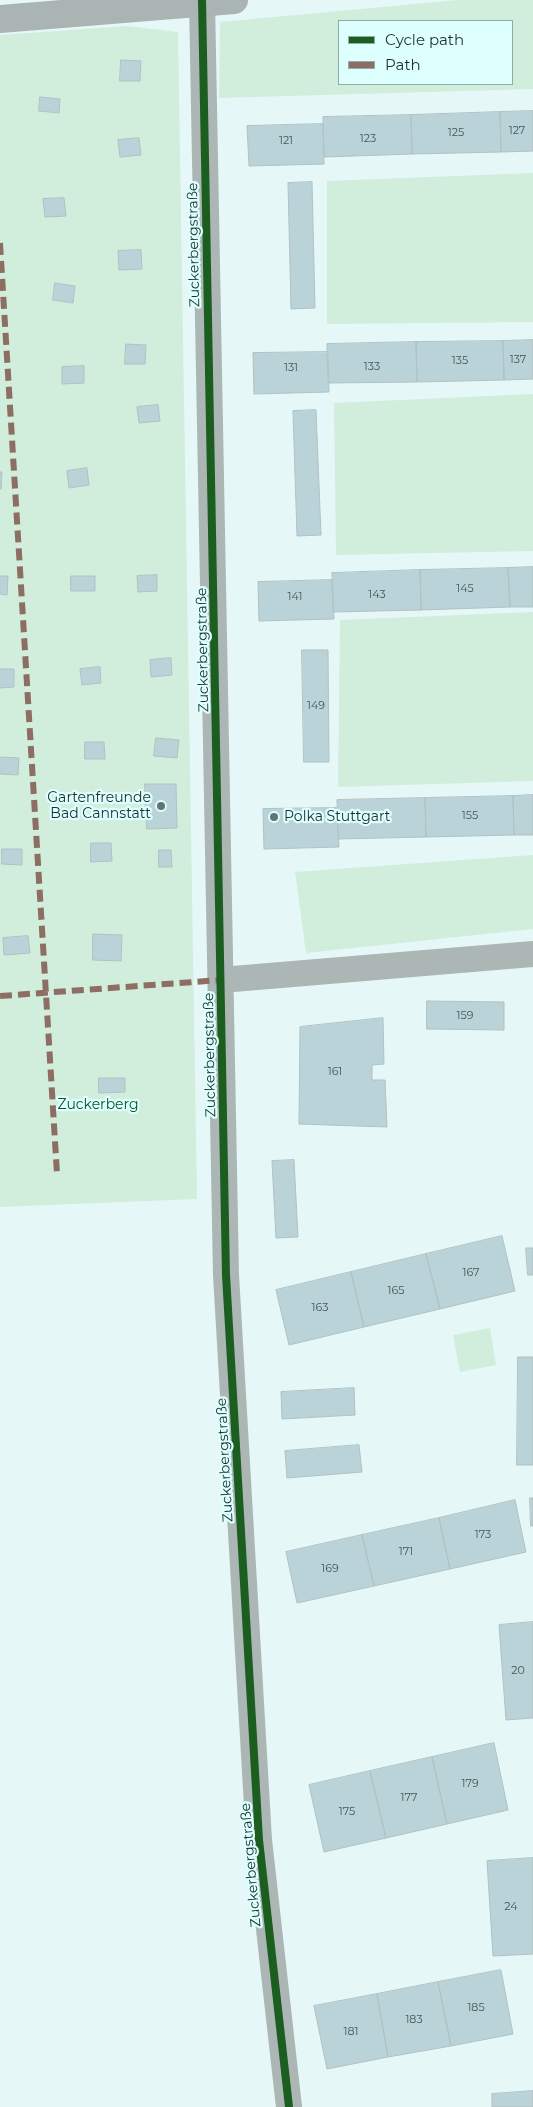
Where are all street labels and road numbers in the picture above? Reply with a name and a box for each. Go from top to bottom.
street label: Zuckerbergstraße [185,182,203,308]
street label: Zuckerbergstraße [194,587,212,713]
street label: Zuckerbergstraße [201,992,219,1118]
street label: Zuckerbergstraße [213,1397,237,1523]
street label: Zuckerbergstraße [237,1802,265,1928]

